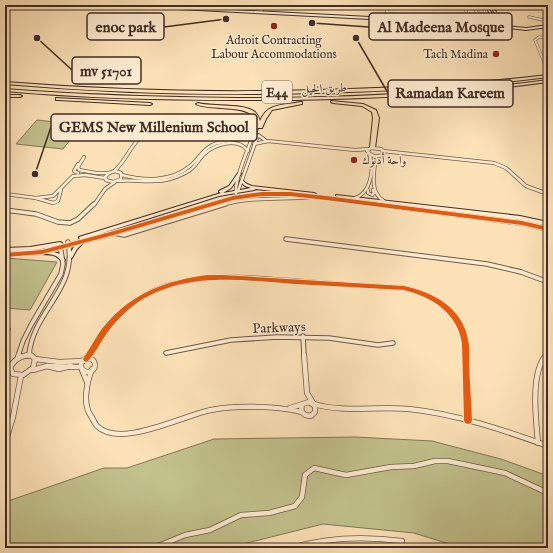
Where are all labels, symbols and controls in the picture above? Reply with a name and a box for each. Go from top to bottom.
callout: enoc park [87,13,164,40]
callout: Al Madeena Mosque [369,13,512,40]
text: enoc park [96,18,157,37]
text: Al Madeena Mosque [376,18,505,37]
marker: Adroit Contracting Labour Accommodations [269,21,279,31]
place label: Adroit Contracting Labour Accommodations [211,33,337,62]
place label: Tach Madina [423,47,489,62]
marker: Tach Madina [491,49,501,59]
callout: mv 51701 [72,57,141,84]
text: mv 51701 [80,62,133,81]
street label: طريق الخيل [301,80,347,98]
callout: Ramadan Kareem [388,80,513,107]
road number: E44 [262,81,292,103]
text: Ramadan Kareem [395,84,505,103]
callout: GEMS New Millenium School [51,114,257,141]
text: GEMS New Millenium School [59,118,250,137]
place label: واحة أدنوك [362,152,407,168]
marker: واحة أدنوك [349,155,359,165]
street label: Parkways [252,318,306,338]

